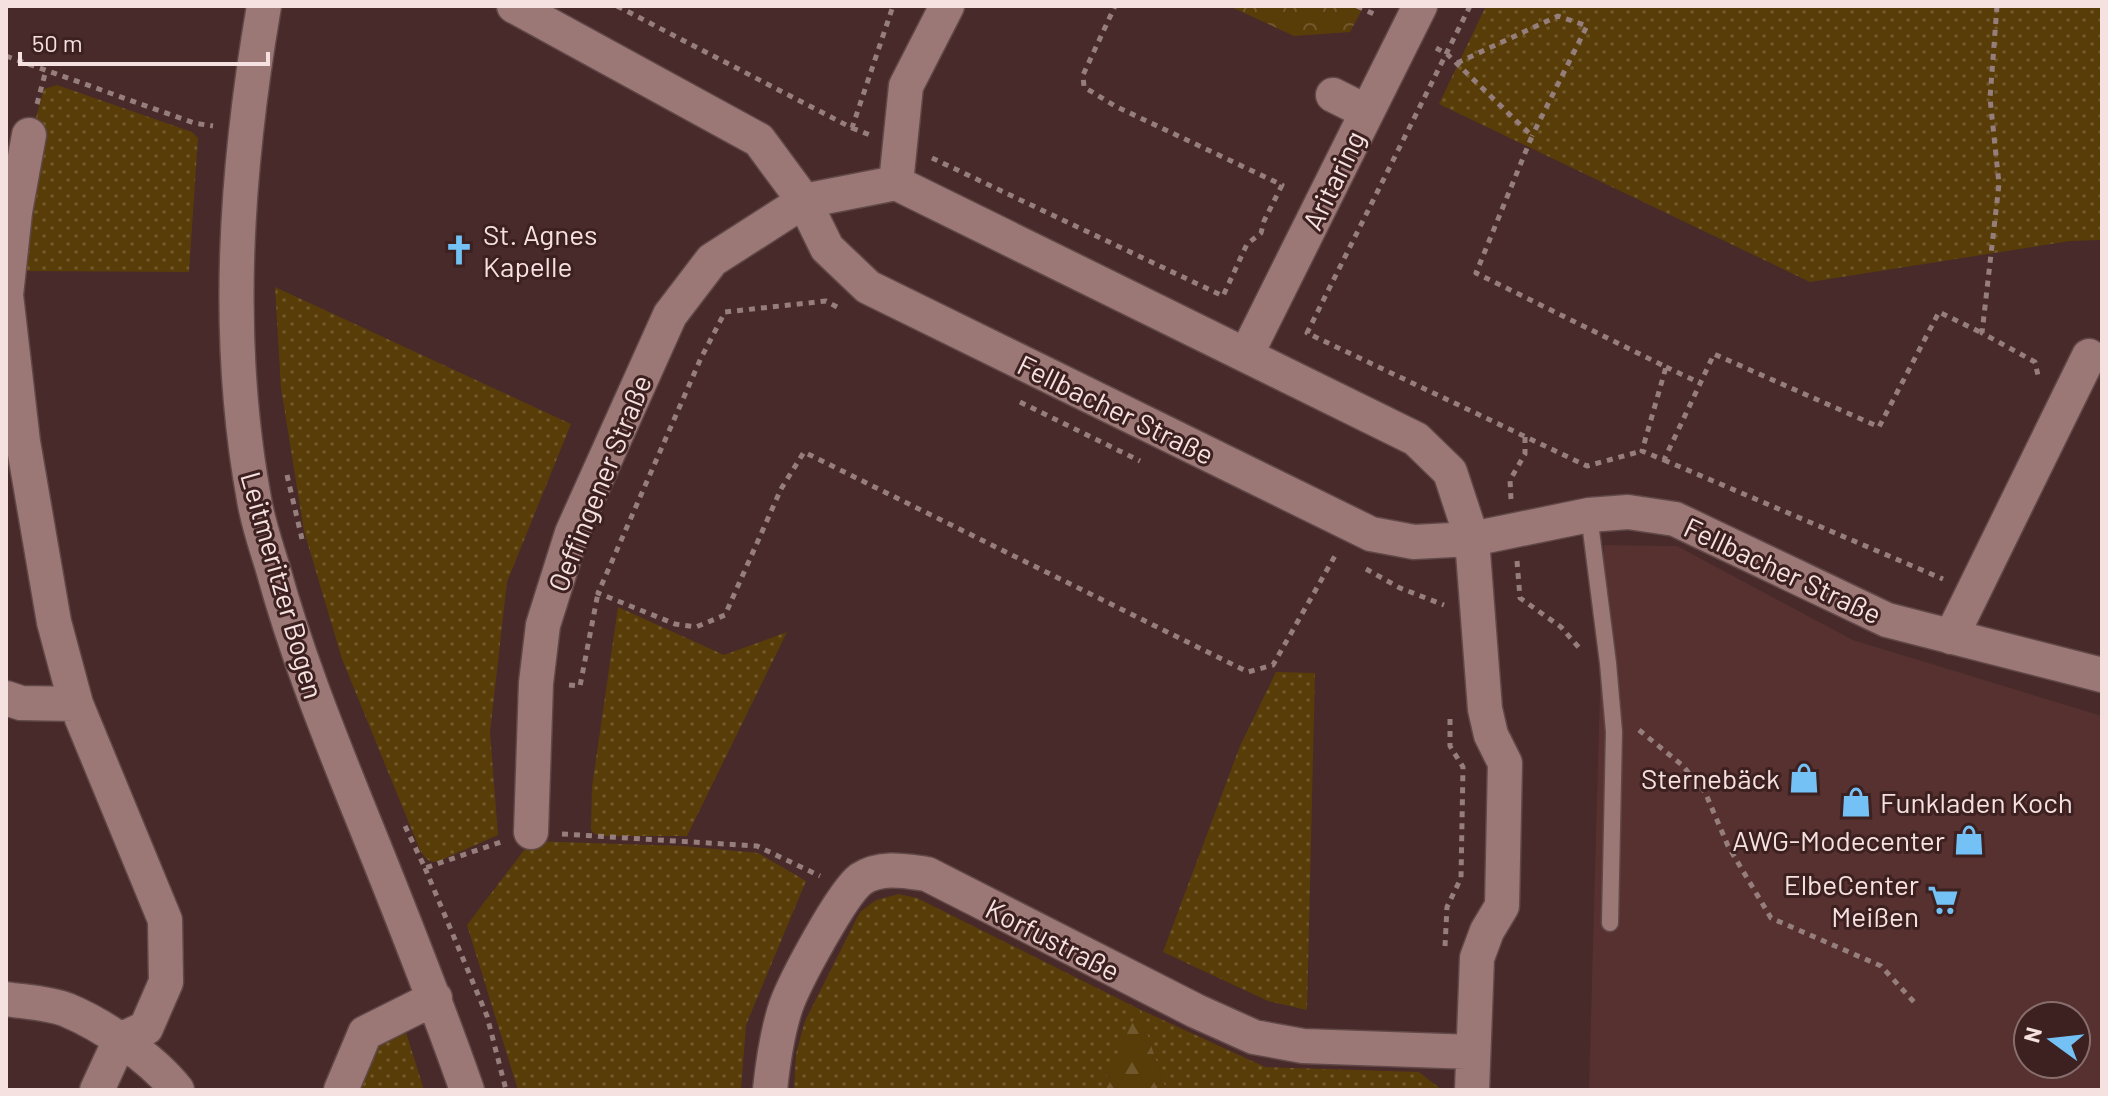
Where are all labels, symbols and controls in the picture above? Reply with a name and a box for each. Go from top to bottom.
scale bar [20,16,268,66]
text: 50 m [32,28,83,57]
street label: Aritaring [1294,125,1372,235]
place label: St. Agnes Kapelle [483,217,597,283]
church icon: St. Agnes Kapelle [442,233,476,267]
street label: Fellbacher Straße [1012,347,1220,471]
street label: Oeffingener Straße [540,370,658,596]
street label: Leitmeritzer Bogen [234,468,332,702]
street label: Fellbacher Straße [1679,509,1887,631]
place label: Sternebäck [1641,761,1780,795]
shop icon: Sternebäck [1787,761,1821,795]
shop icon: Funkladen Koch [1839,785,1873,819]
place label: Funkladen Koch [1880,785,2073,819]
place label: AWG-Modecenter [1732,823,1945,857]
shop icon: AWG-Modecenter [1952,823,1986,857]
place label: ElbeCenter Meißen [1784,867,1919,933]
supermarket icon: ElbeCenter Meißen [1926,883,1960,917]
street label: Korfustraße [980,891,1126,987]
north arrow [2012,1000,2092,1080]
text: N [2017,1024,2046,1045]

